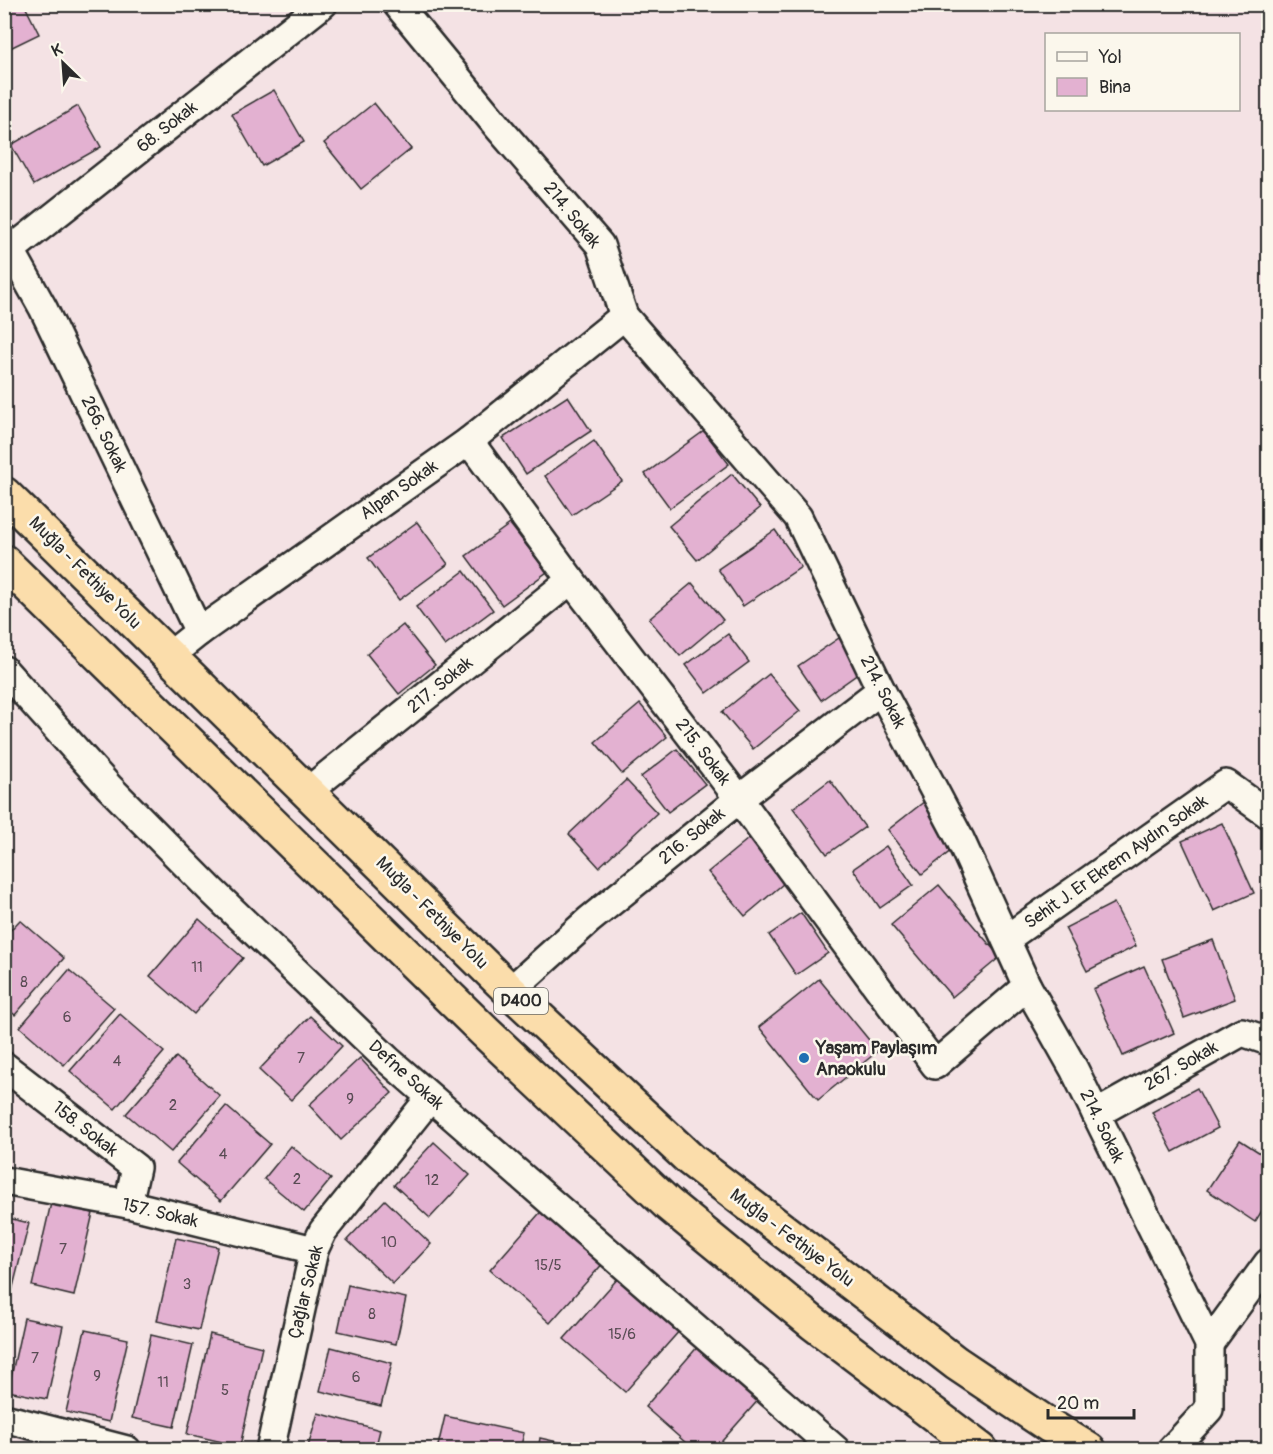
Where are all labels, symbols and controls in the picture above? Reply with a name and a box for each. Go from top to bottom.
north arrow [33,33,93,93]
legend [1045,33,1240,111]
text: K [48,39,66,61]
text: Yol [1098,46,1122,69]
text: Bina [1099,76,1131,99]
street label: 68. Sokak [132,96,202,158]
street label: 214. Sokak [538,177,606,253]
street label: 266. Sokak [76,392,133,477]
street label: Alpan Sokak [356,455,443,525]
street label: Muğla - Fethiye Yolu [24,512,146,634]
street label: 217. Sokak [402,651,478,718]
street label: 214. Sokak [855,652,911,733]
street label: 215. Sokak [670,714,736,791]
street label: Sehit J. Er Ekrem Aydın Sokak [1020,789,1213,934]
street label: 216. Sokak [654,802,730,870]
street label: Muğla - Fethiye Yolu [371,852,493,974]
house number: 11 [191,958,203,977]
house number: 8 [20,973,28,992]
road number: D400 [494,988,548,1014]
house number: 6 [63,1008,71,1027]
street label: Defne Sokak [363,1035,449,1115]
street label: 267. Sokak [1140,1035,1222,1096]
place label: Yaşam Paylaşım Anaokulu [815,1037,937,1081]
house number: 7 [297,1049,305,1068]
marker: Yaşam Paylaşım Anaokulu [797,1051,811,1065]
house number: 4 [113,1052,122,1071]
street label: 214. Sokak [1074,1085,1130,1167]
house number: 9 [346,1090,354,1109]
street label: 158. Sokak [47,1096,123,1162]
house number: 2 [169,1096,177,1115]
house number: 4 [219,1145,228,1164]
house number: 2 [293,1170,301,1189]
house number: 12 [425,1171,439,1190]
street label: Muğla - Fethiye Yolu [725,1184,859,1292]
street label: 157. Sokak [120,1193,201,1233]
house number: 10 [381,1233,397,1252]
house number: 7 [59,1240,67,1259]
street label: Çağlar Sokak [283,1242,329,1341]
house number: 15/5 [534,1256,562,1275]
house number: 3 [183,1275,191,1294]
house number: 8 [368,1305,376,1324]
house number: 15/6 [608,1325,636,1344]
house number: 7 [31,1349,39,1368]
house number: 9 [93,1367,101,1386]
house number: 6 [352,1368,360,1387]
house number: 11 [157,1373,169,1392]
house number: 5 [221,1381,229,1400]
scale bar [1048,1382,1134,1420]
text: 20 m [1057,1392,1099,1415]

